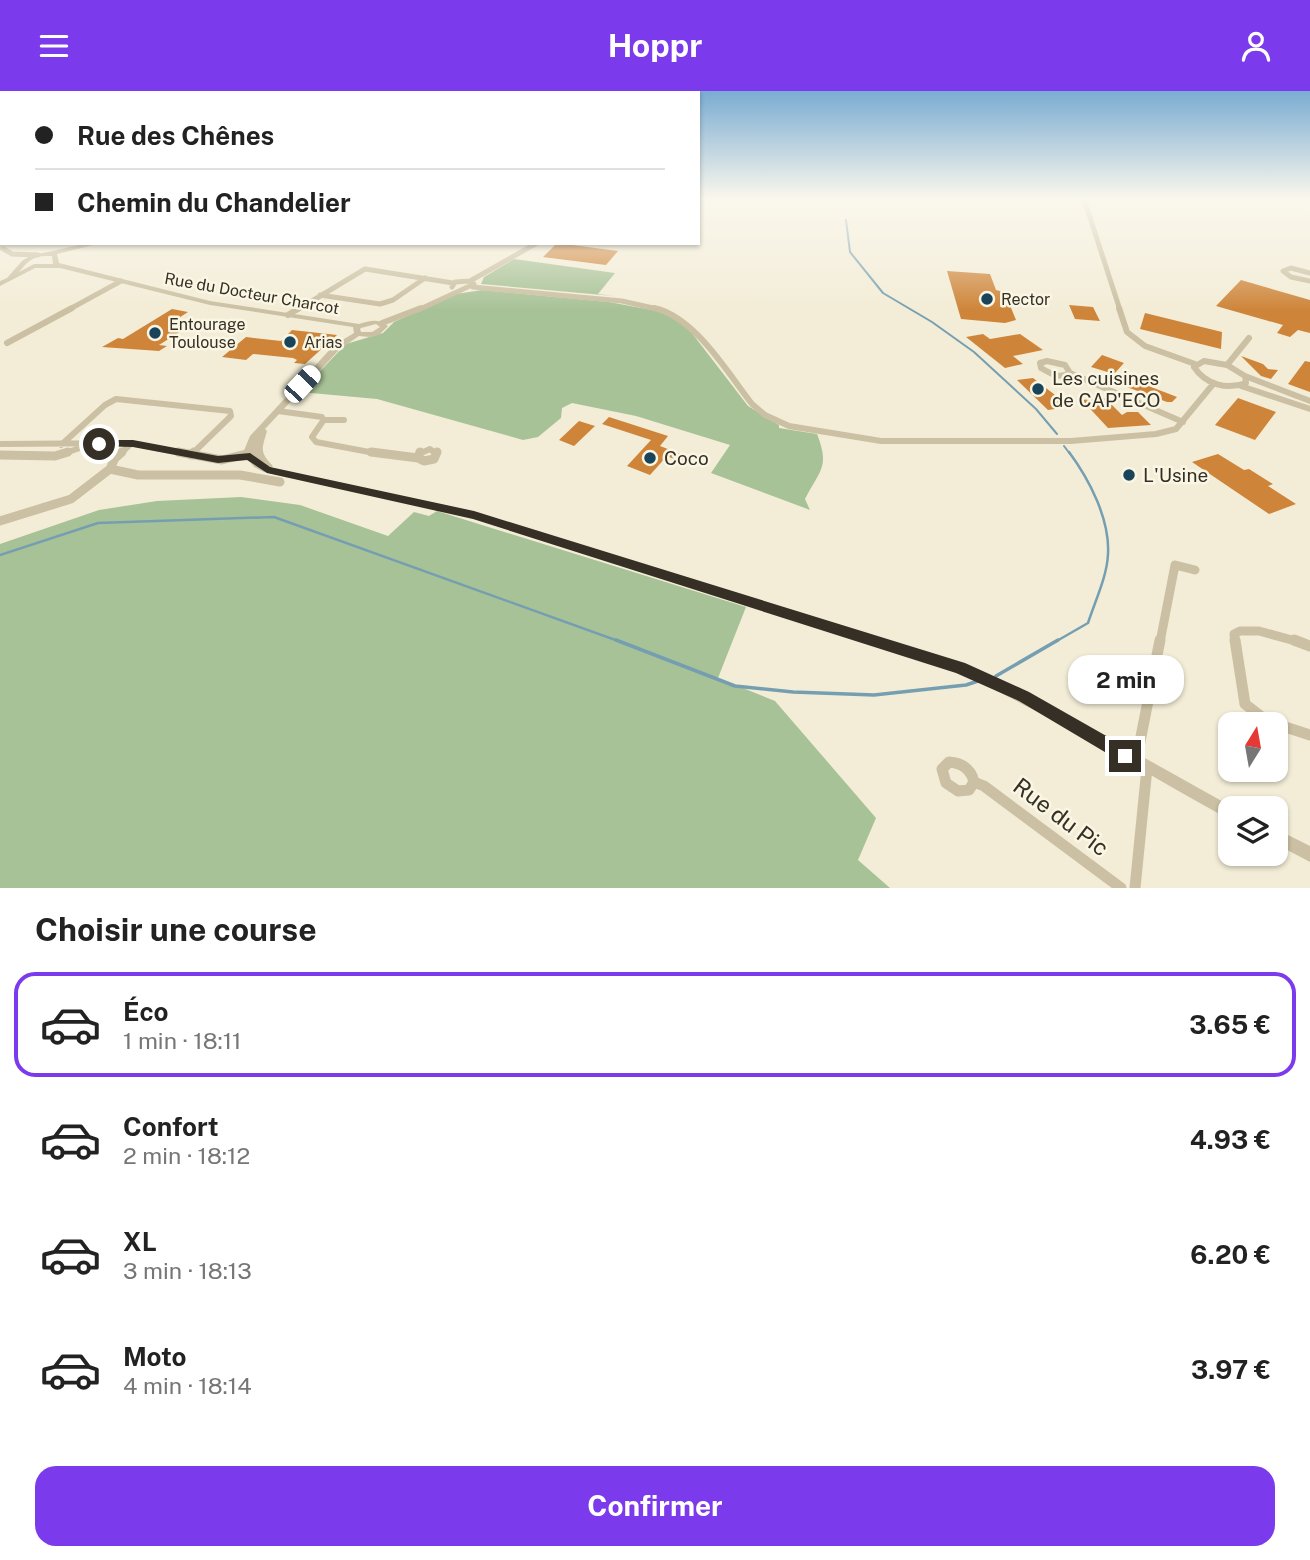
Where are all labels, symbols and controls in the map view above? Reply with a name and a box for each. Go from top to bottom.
icon: menu [35,27,73,65]
text: Hoppr [608,27,702,64]
icon: person [1237,27,1275,65]
text: Rue des Chênes [77,120,274,151]
text: Chemin du Chandelier [77,187,351,218]
street label: Rue du Docteur Charcot [163,269,341,318]
place label: Rector [1001,290,1050,309]
marker: Rector [979,291,995,307]
place label: Entourage Toulouse [169,315,246,352]
marker: Entourage Toulouse [147,325,163,341]
place label: Arias [304,333,342,352]
marker: Arias [282,334,298,350]
car [280,361,325,407]
place label: Les cuisines de CAP'ECO [1052,367,1161,411]
marker: Les cuisines de CAP'ECO [1030,381,1046,397]
route start [83,428,115,460]
place label: Coco [664,447,709,469]
marker: Coco [642,450,658,466]
place label: L'Usine [1143,464,1208,486]
marker: L'Usine [1121,467,1137,483]
callout: 2 min [1067,655,1183,703]
text: 2 min [1096,666,1156,693]
north arrow [1218,712,1288,782]
map controls [1218,712,1288,866]
route end [1109,740,1141,772]
street label: Rue du Pic [1008,772,1114,861]
button: layers [1218,796,1288,866]
text: Choisir une course [35,911,317,948]
icon: car [39,993,102,1056]
text: Éco [123,996,169,1027]
text: 3.65 € [1189,1009,1271,1040]
text: 1 min · 18:11 [123,1027,241,1054]
icon: car [39,1108,102,1171]
text: Confort [123,1111,219,1142]
text: 4.93 € [1190,1124,1271,1155]
text: 2 min · 18:12 [123,1142,250,1169]
icon: car [39,1223,102,1286]
text: XL [123,1226,157,1257]
text: 6.20 € [1190,1239,1271,1270]
text: 3 min · 18:13 [123,1257,252,1284]
icon: car [39,1338,102,1401]
text: Moto [123,1341,186,1372]
text: 3.97 € [1191,1354,1271,1385]
text: 4 min · 18:14 [123,1372,252,1399]
button: Confirmer [35,1466,1275,1546]

